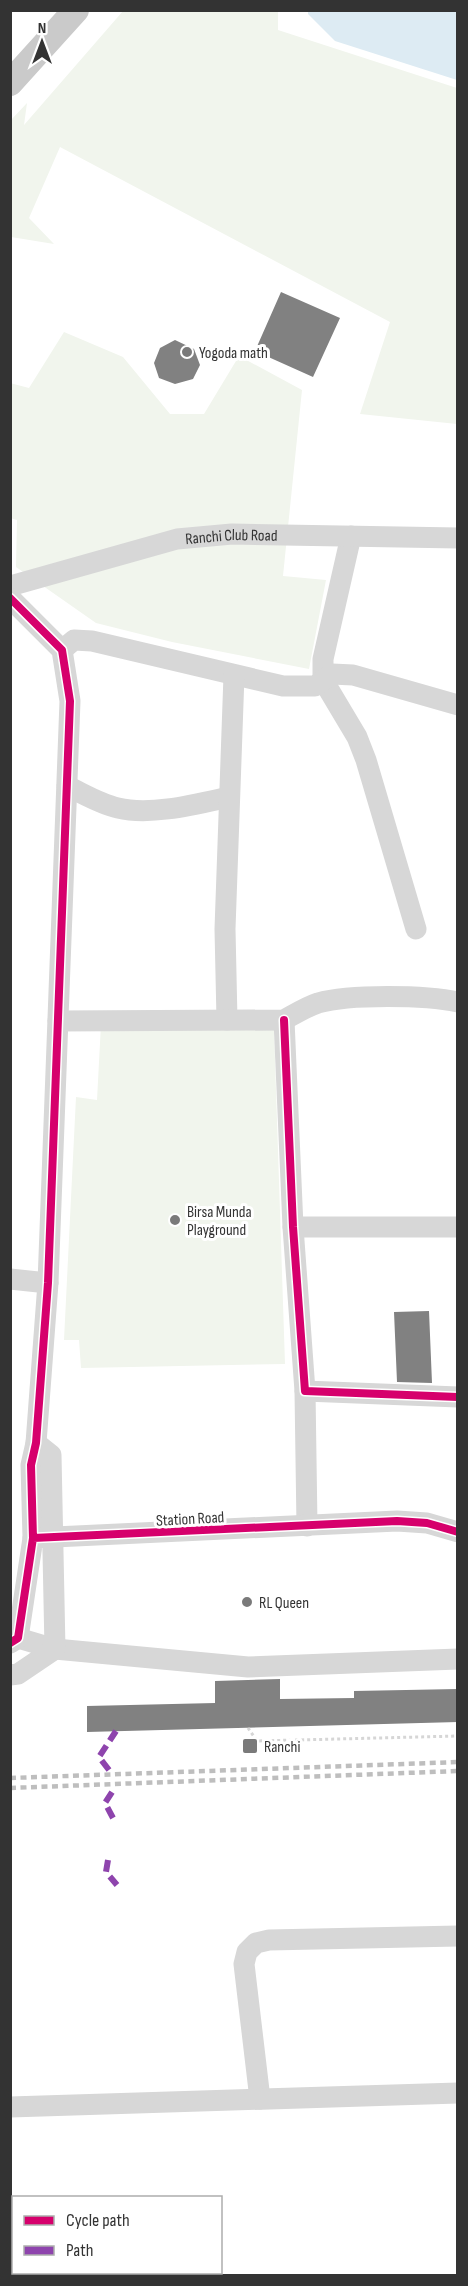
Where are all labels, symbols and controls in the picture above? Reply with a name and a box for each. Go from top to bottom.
north arrow [12,12,72,72]
text: N [38,19,46,38]
place label: Yogoda math [199,344,268,363]
marker: Yogoda math [180,345,194,359]
street label: Ranchi Club Road [185,526,278,549]
place label: Birsa Munda Playground [187,1203,252,1240]
marker: Birsa Munda Playground [168,1213,182,1227]
street label: Station Road [155,1508,225,1531]
place label: RL Queen [259,1594,309,1613]
marker: RL Queen [240,1595,254,1609]
marker: Ranchi [241,1737,259,1755]
place label: Ranchi [264,1738,300,1757]
legend [12,2196,222,2274]
text: Cycle path [66,2210,130,2231]
text: Path [66,2240,94,2261]

